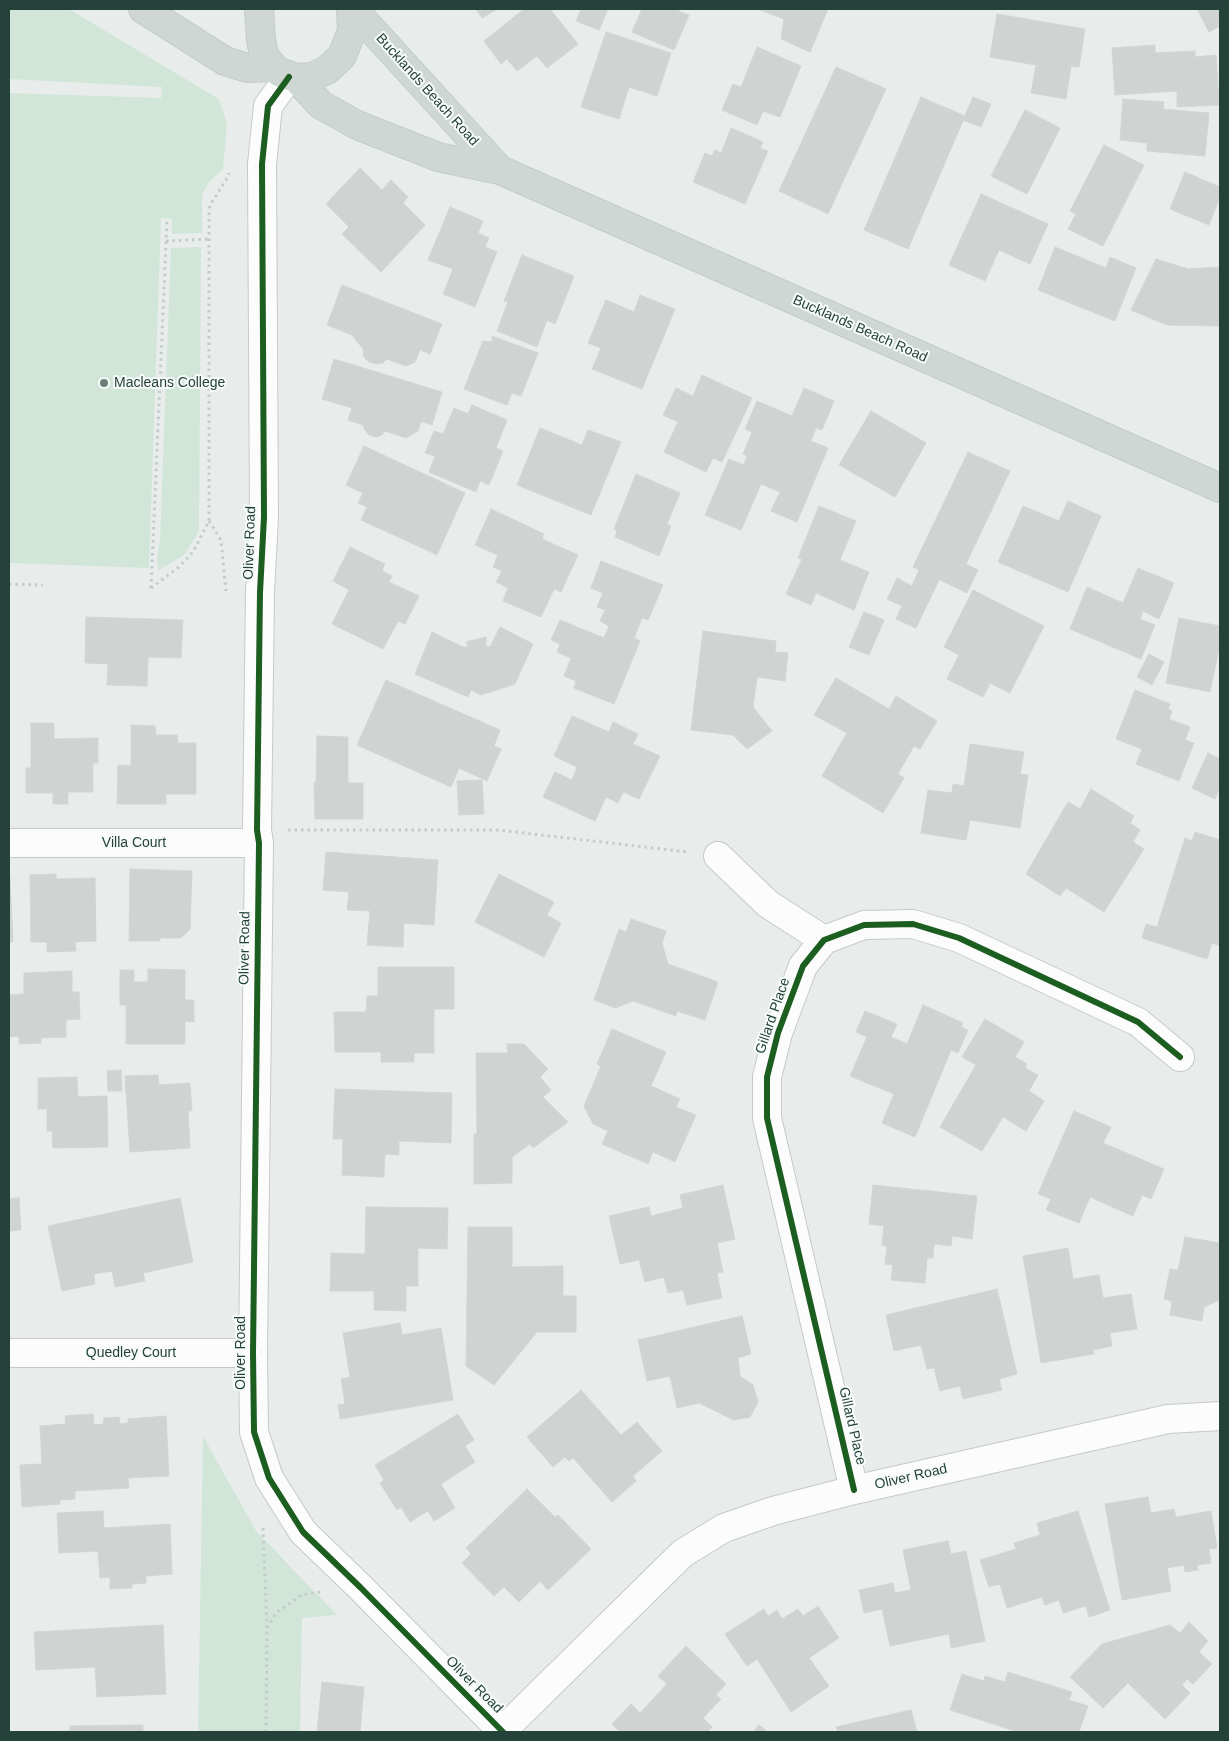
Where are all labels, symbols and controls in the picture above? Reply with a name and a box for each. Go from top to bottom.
street label: Bucklands Beach Road [372,30,482,150]
street label: Bucklands Beach Road [790,292,930,366]
place label: Macleans College [114,375,225,391]
marker: Macleans College [98,377,110,389]
street label: Oliver Road [240,506,260,580]
street label: Villa Court [102,835,166,851]
street label: Oliver Road [236,911,254,985]
street label: Gillard Place [752,976,794,1056]
street label: Oliver Road [233,1316,249,1390]
street label: Quedley Court [86,1345,176,1361]
street label: Gillard Place [835,1385,869,1467]
street label: Oliver Road [873,1461,949,1493]
street label: Oliver Road [442,1653,506,1717]

